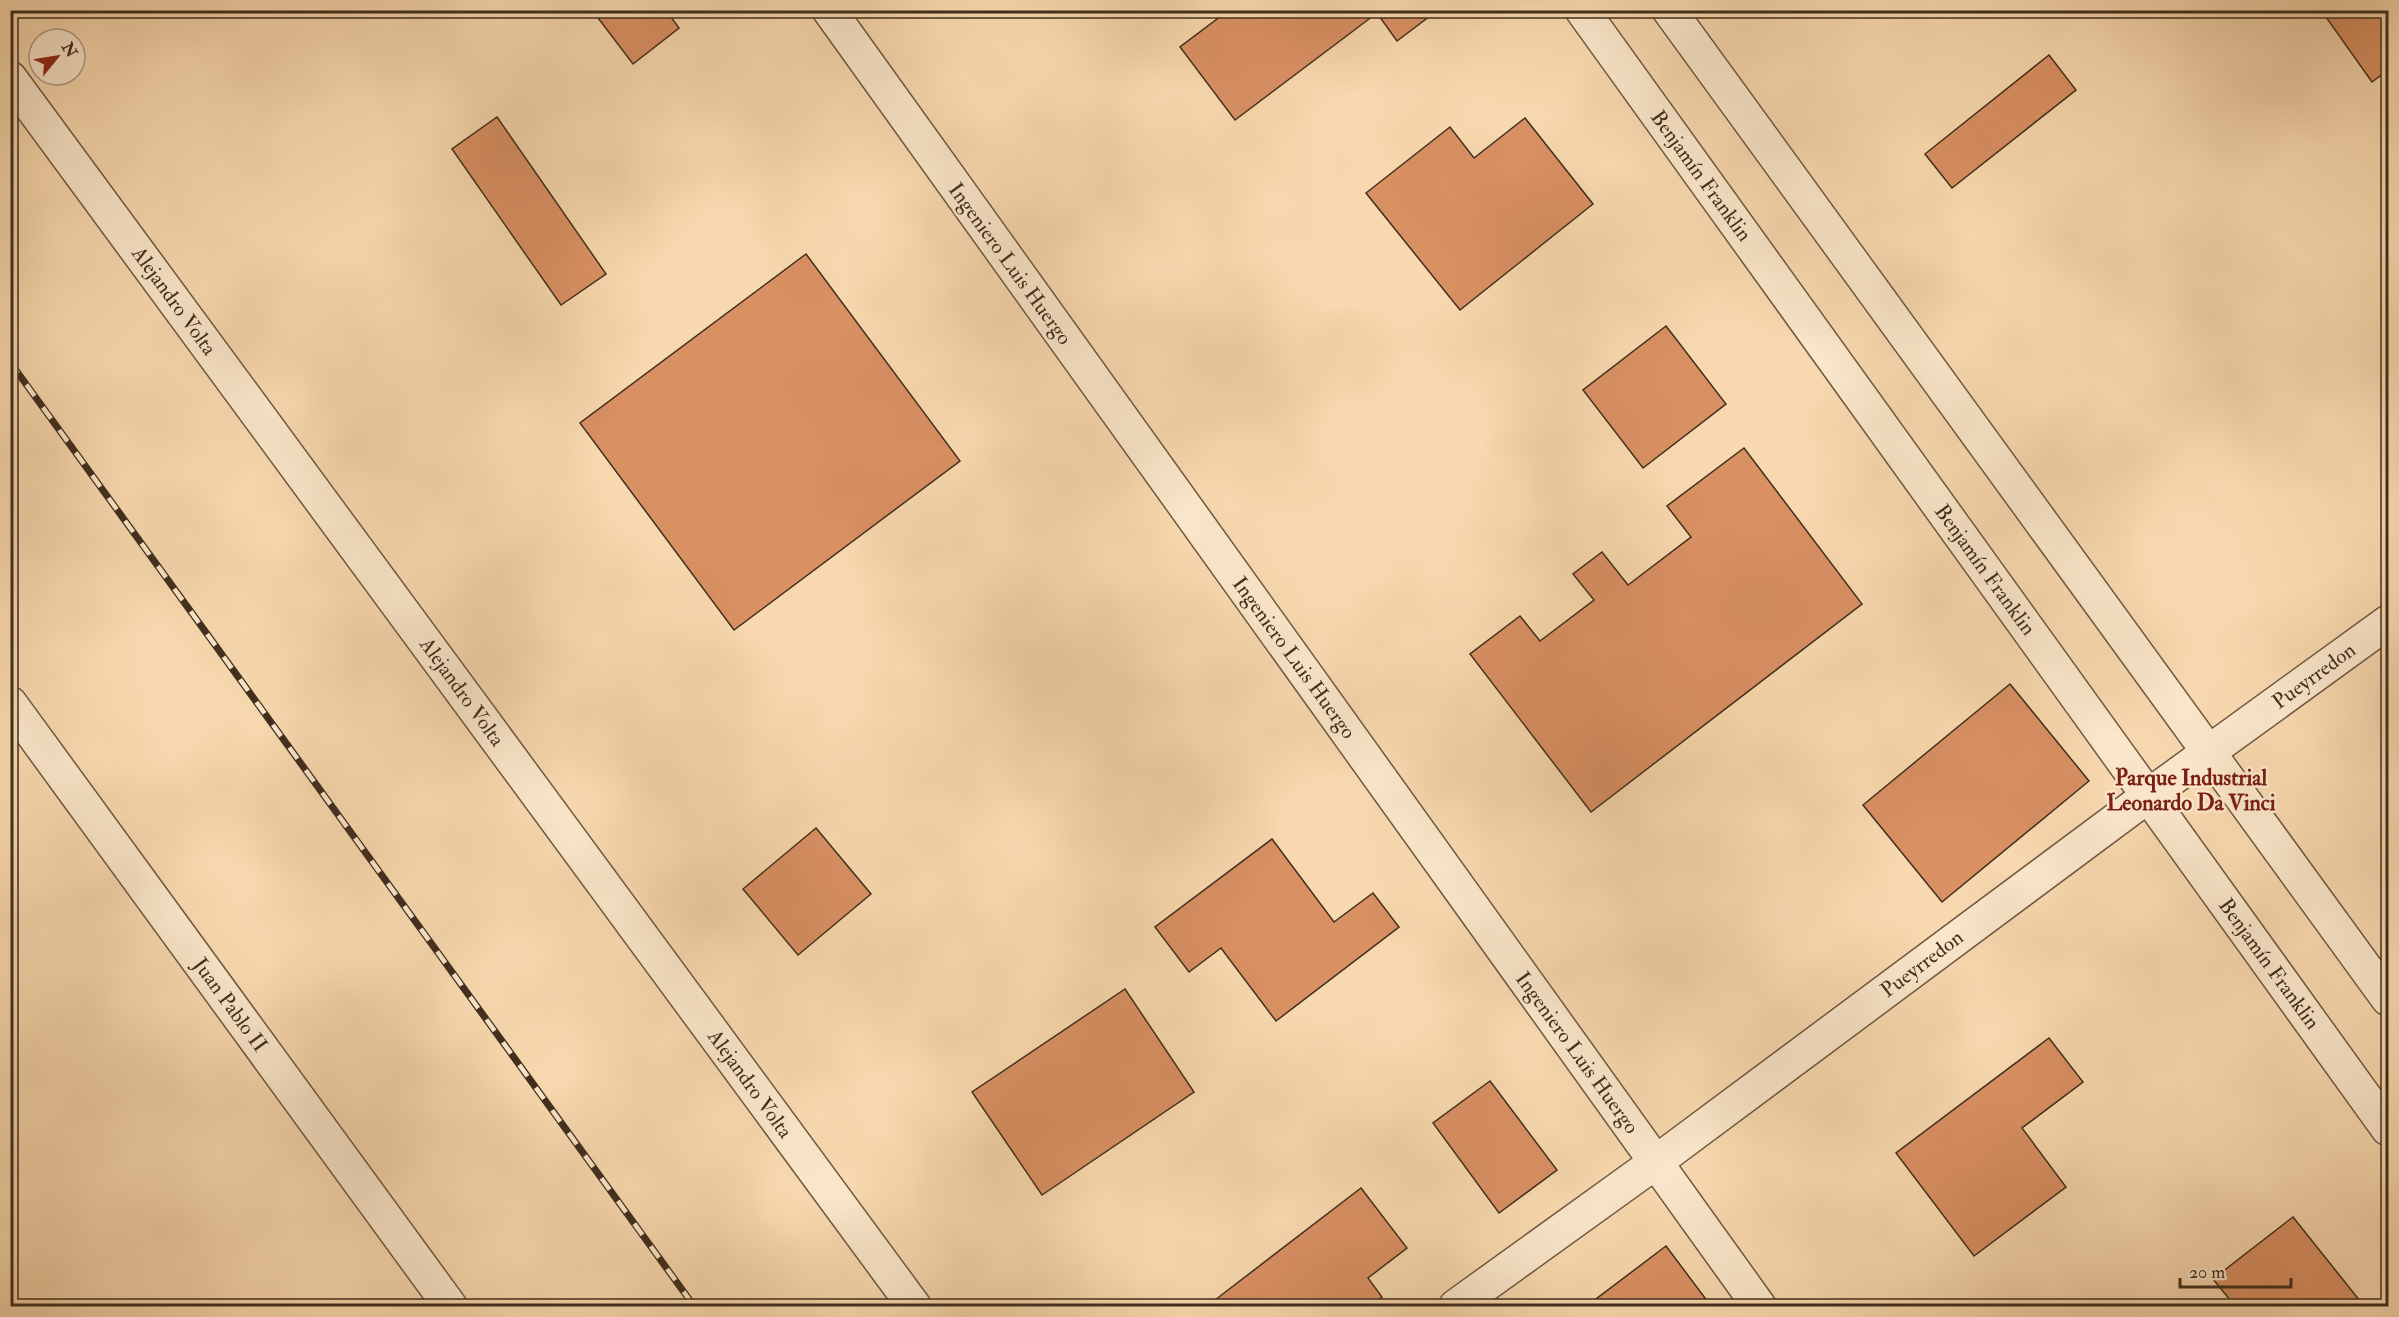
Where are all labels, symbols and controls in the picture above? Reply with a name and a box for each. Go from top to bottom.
north arrow [27,27,87,87]
text: N [56,38,82,62]
street label: Benjamín Franklin [1644,105,1758,247]
street label: Ingeniero Luis Huergo [942,178,1078,350]
street label: Alejandro Volta [125,240,223,361]
street label: Benjamín Franklin [1928,499,2042,641]
street label: Ingeniero Luis Huergo [1226,572,1362,744]
street label: Alejandro Volta [413,631,511,752]
street label: Pueyrredon [2267,637,2361,715]
district label: Parque Industrial Leonardo Da Vinci [2106,764,2276,817]
street label: Benjamín Franklin [2212,893,2326,1035]
street label: Pueyrredon [1875,924,1969,1004]
street label: Juan Pablo II [186,952,273,1058]
street label: Ingeniero Luis Huergo [1509,967,1645,1139]
street label: Alejandro Volta [701,1023,799,1144]
scale bar [2180,1251,2291,1289]
text: 20 m [2189,1261,2225,1284]

